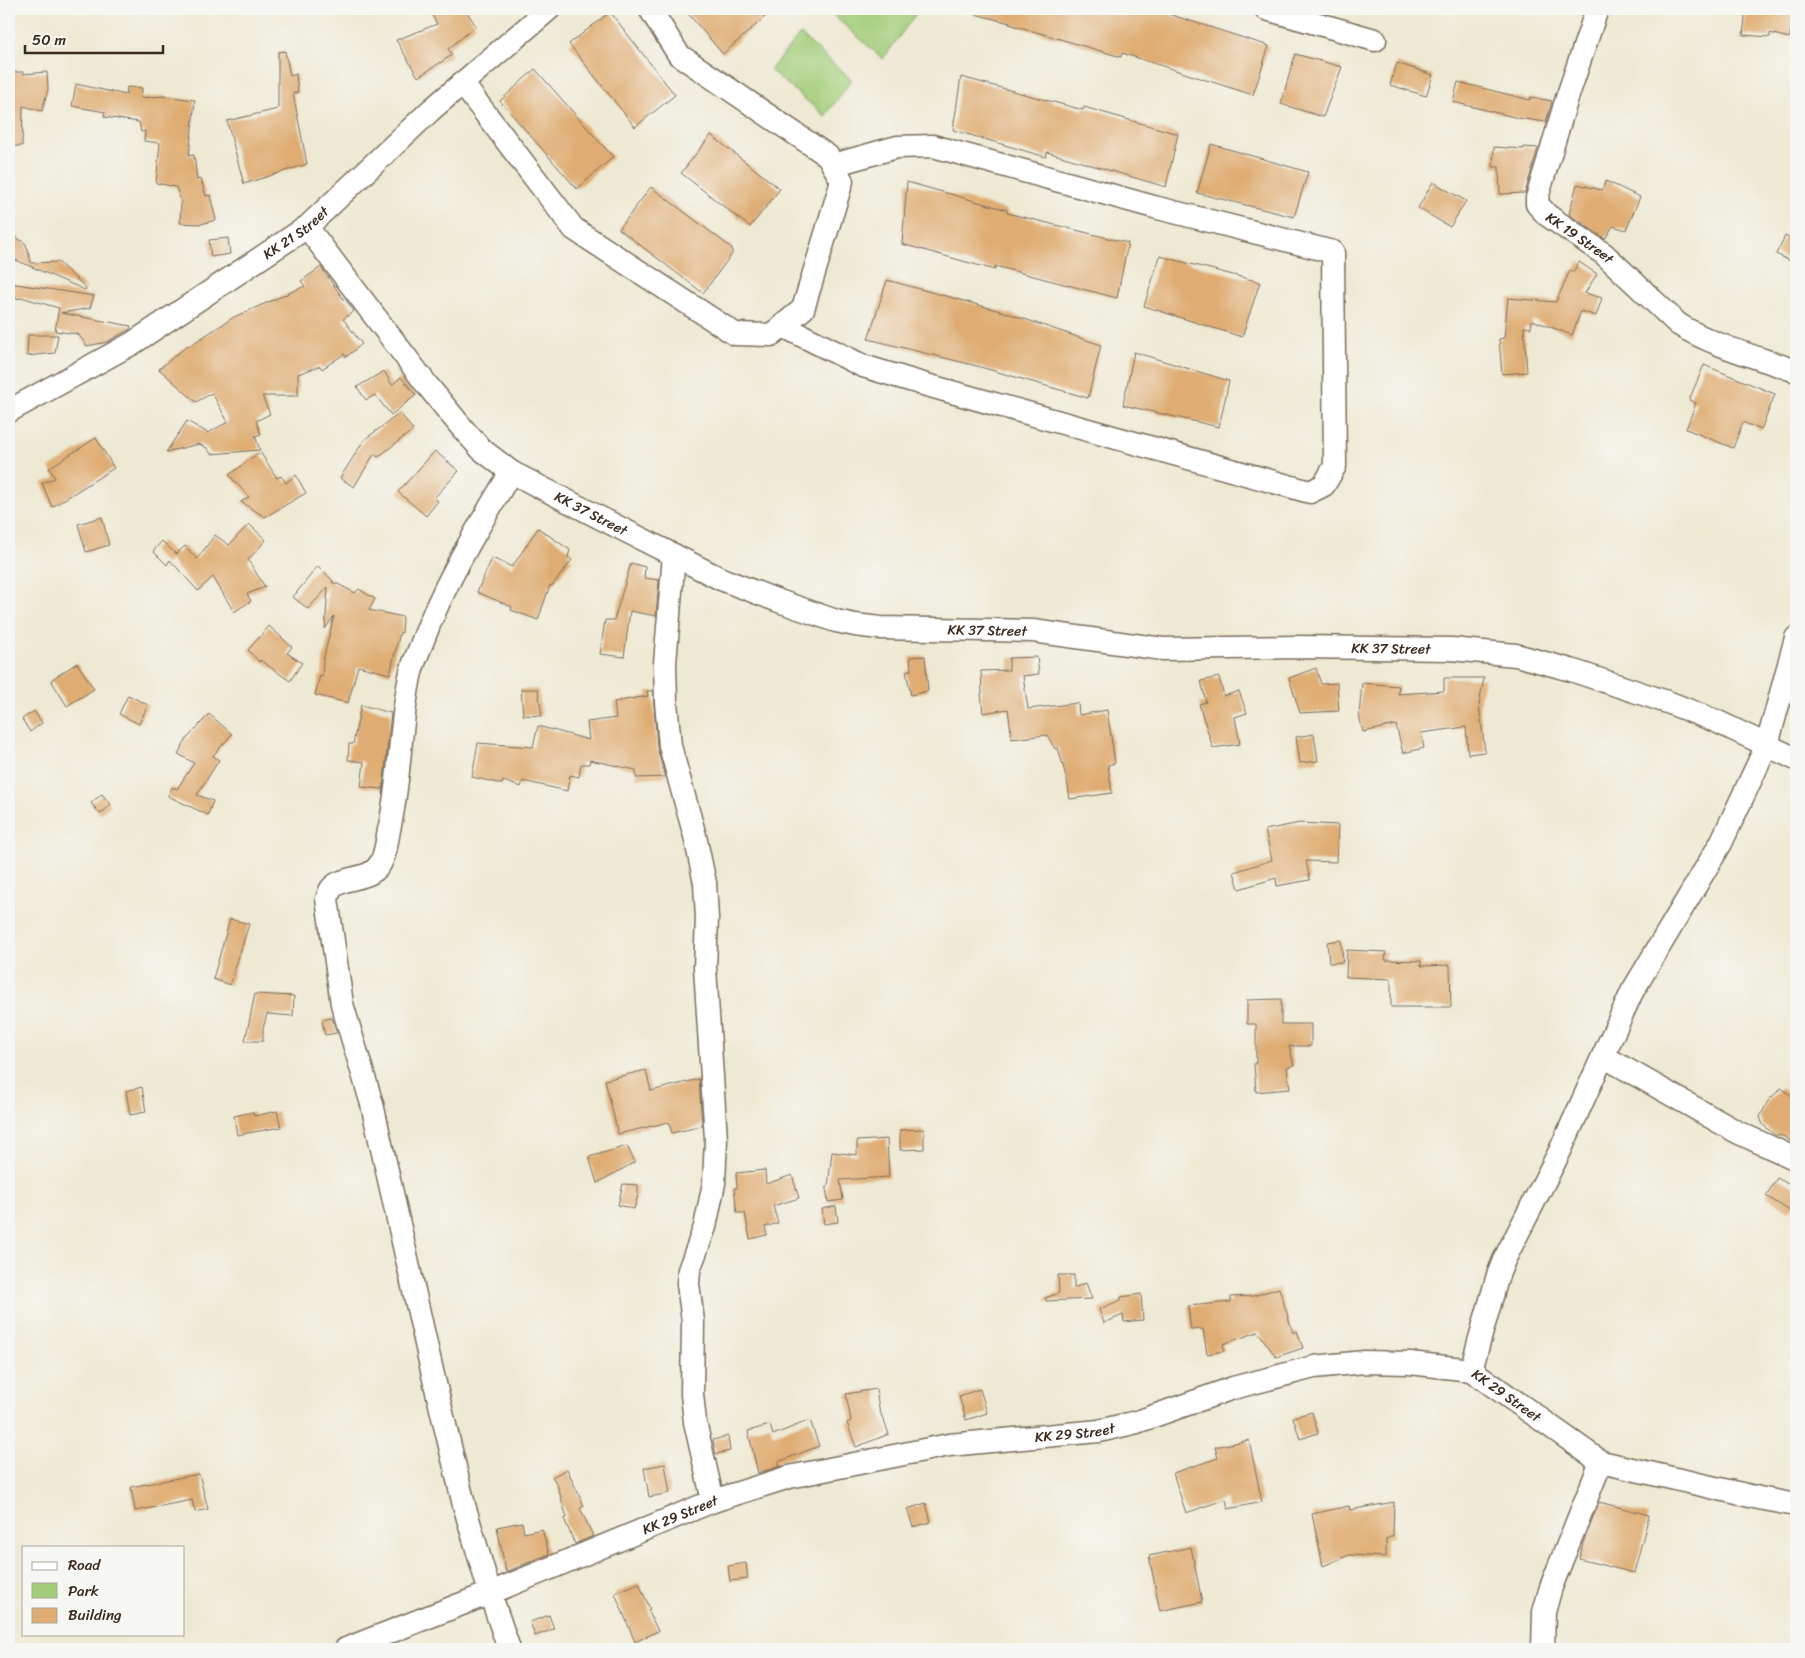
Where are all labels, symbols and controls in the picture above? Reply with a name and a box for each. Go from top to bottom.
scale bar [25,22,162,54]
text: 50 m [32,27,67,53]
street label: KK 21 Street [257,199,336,266]
street label: KK 19 Street [1540,205,1621,271]
street label: KK 37 Street [550,484,633,543]
street label: KK 37 Street [947,617,1029,643]
street label: KK 37 Street [1351,635,1432,661]
street label: KK 29 Street [1466,1362,1548,1429]
street label: KK 29 Street [1034,1415,1119,1449]
street label: KK 29 Street [638,1487,722,1542]
legend [22,1546,185,1636]
text: Road [68,1552,101,1578]
text: Park [68,1578,99,1604]
text: Building [68,1602,122,1628]

